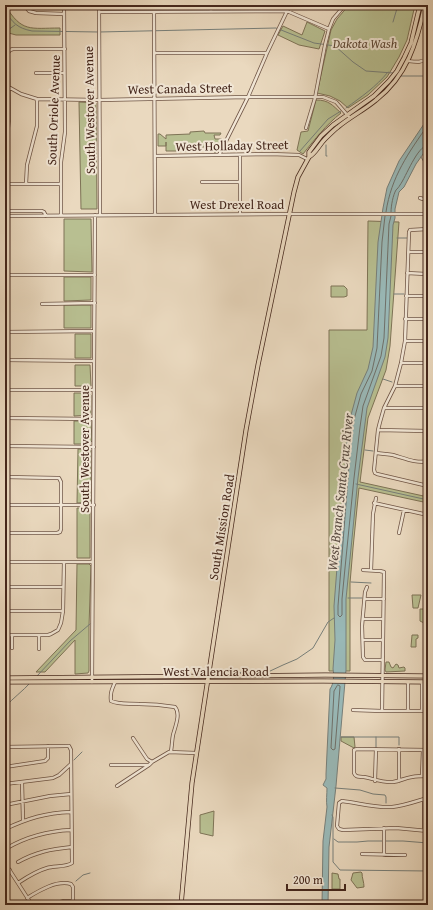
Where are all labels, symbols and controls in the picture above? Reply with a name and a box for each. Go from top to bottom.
park label: Dakota Wash [332,34,398,53]
street label: South Westover Avenue [79,46,100,174]
street label: South Oriole Avenue [42,54,65,166]
street label: West Canada Street [127,78,233,99]
street label: West Holladay Street [175,135,289,156]
street label: West Drexel Road [190,195,284,214]
street label: South Westover Avenue [75,385,94,513]
water label: West Branch Santa Cruz River [322,411,358,572]
street label: South Mission Road [204,473,239,581]
street label: West Valencia Road [163,662,269,681]
scale bar [287,866,345,892]
text: 200 m [293,871,323,888]

